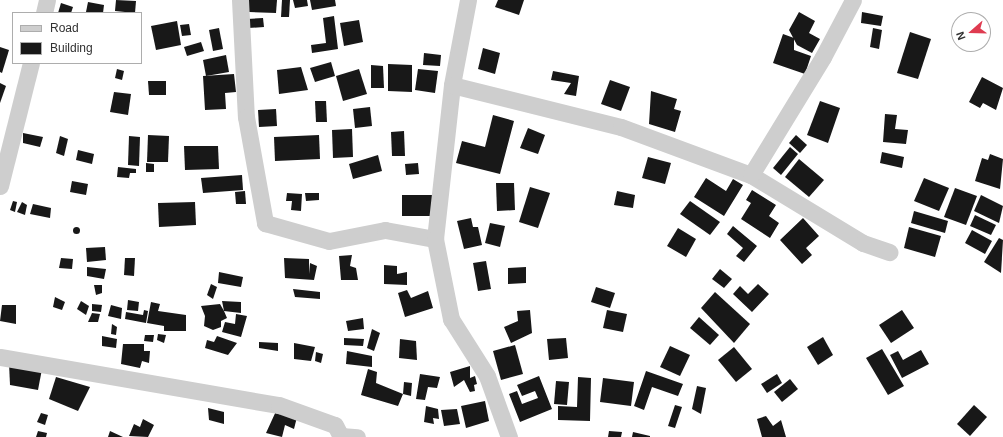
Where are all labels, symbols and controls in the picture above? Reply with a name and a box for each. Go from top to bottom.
legend [12,12,142,64]
north arrow [951,12,991,52]
text: Road [50,21,79,35]
text: N [954,30,968,42]
text: Building [50,41,93,55]

